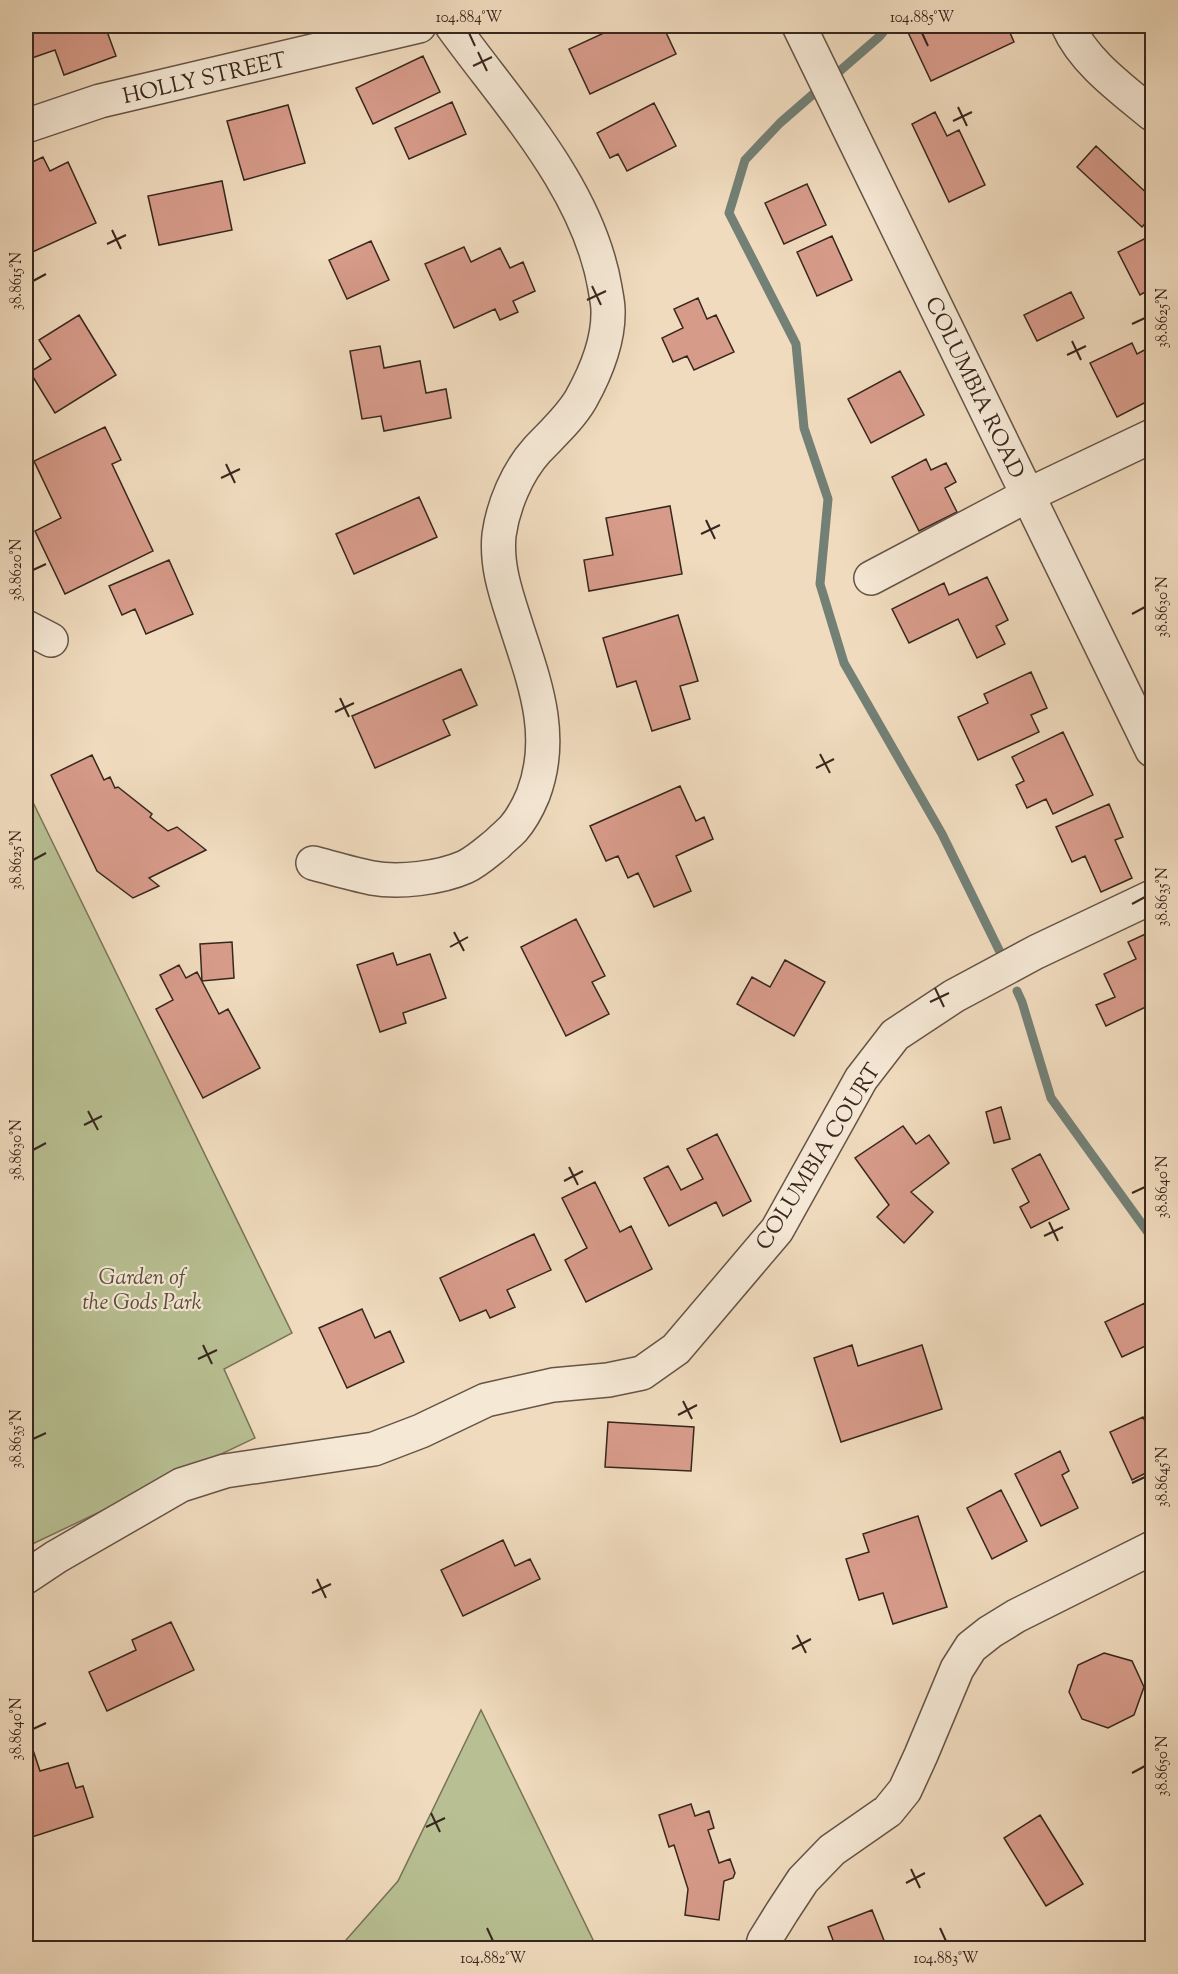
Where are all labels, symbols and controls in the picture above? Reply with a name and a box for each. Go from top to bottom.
text: 104.884°W [436,8,502,29]
text: 104.885°W [890,8,954,29]
street label: HOLLY STREET [120,45,290,114]
text: 38.8615°N [7,252,28,310]
text: 38.8625°N [1153,288,1174,348]
street label: COLUMBIA ROAD [915,292,1031,485]
text: 38.8620°N [7,539,28,601]
text: 38.8630°N [1153,576,1174,638]
text: 38.8625°N [7,830,28,890]
text: 38.8635°N [1153,867,1174,927]
street label: COLUMBIA COURT [749,1058,890,1257]
text: 38.8630°N [7,1119,28,1181]
text: 38.8640°N [1153,1156,1174,1218]
park label: Garden of the Gods Park [82,1263,202,1320]
text: 38.8635°N [7,1409,28,1469]
text: 38.8645°N [1153,1447,1174,1507]
text: 38.8640°N [7,1698,28,1760]
text: 38.8650°N [1153,1736,1174,1796]
text: 104.882°W [460,1949,526,1970]
text: 104.883°W [914,1949,979,1970]

